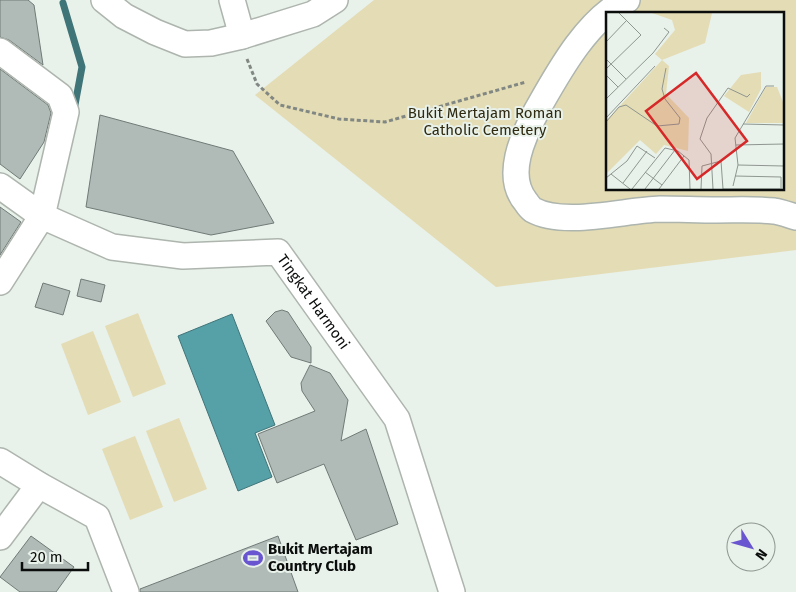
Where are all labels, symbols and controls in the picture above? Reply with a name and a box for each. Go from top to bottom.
inset map [606,12,784,190]
park label: Bukit Mertajam Roman Catholic Cemetery [408,104,562,139]
street label: Tingkat Harmoni [274,251,353,353]
north arrow [726,522,776,572]
scale bar [22,540,89,572]
place label: Bukit Mertajam Country Club [268,540,373,575]
text: N [751,546,771,563]
sports icon: Bukit Mertajam Country Club [242,547,264,569]
text: 20 m [30,548,63,566]

